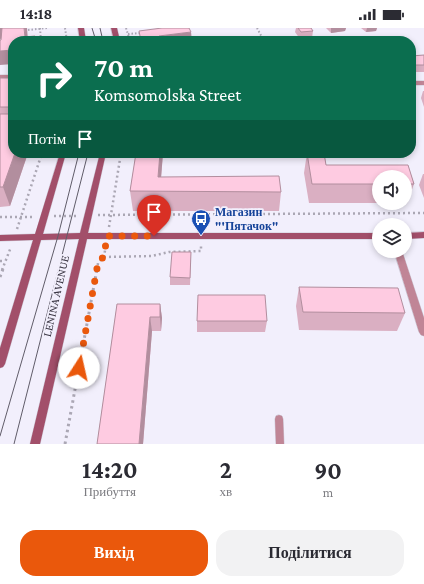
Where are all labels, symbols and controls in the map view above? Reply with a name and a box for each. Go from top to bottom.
text: 14:18 [20,6,52,22]
icon: right [28,52,80,104]
text: 70 m [94,52,153,83]
text: Komsomolska Street [94,85,241,105]
icon: arrive [74,128,96,150]
text: Потім [28,131,66,147]
map controls [372,170,412,258]
button: sound [372,170,412,210]
pin [137,195,171,236]
icon: arrive [143,201,165,223]
place label: Магазин "'Пятачок" [215,205,278,233]
bus stop icon: Магазин "'Пятачок" [190,208,212,236]
button: layers [372,218,412,258]
street label: LENINA AVENUE [40,253,72,338]
position arrow [58,347,100,389]
text: 14:20 [82,456,137,483]
text: 2 [220,456,232,483]
text: 90 [314,457,342,484]
text: Прибуття [83,484,136,499]
text: хв [220,484,232,499]
text: m [323,485,333,500]
button: Вихід [20,530,208,576]
button: Поділитися [216,530,404,576]

